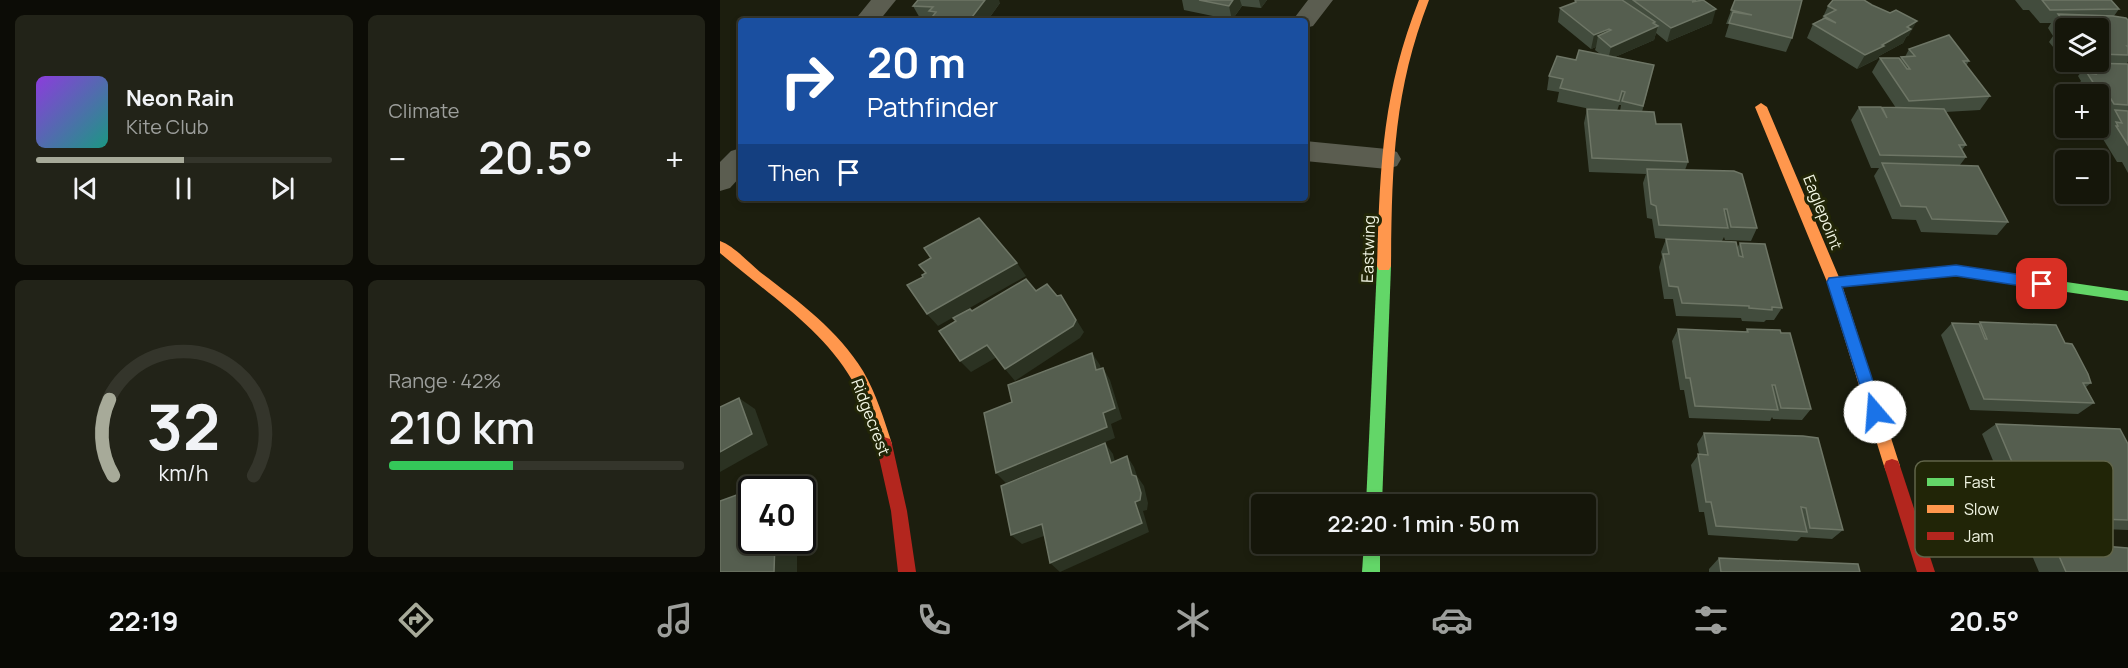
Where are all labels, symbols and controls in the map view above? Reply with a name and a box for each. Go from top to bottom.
map controls [2055,18,2109,204]
button: layers [2055,18,2109,72]
text: 20 m [867,33,966,91]
icon: right [768,42,846,120]
text: Neon Rain [126,83,234,113]
button: + [2055,84,2109,138]
text: Pathfinder [867,88,998,125]
text: Climate [389,97,460,124]
text: Kite Club [126,113,209,140]
text: 20.5° [478,126,593,188]
text: − [389,136,406,181]
text: + [665,136,684,181]
button: − [2055,150,2109,204]
icon: arrive [832,156,865,189]
text: Then [768,158,820,188]
street label: Eaglepoint [1798,171,1848,253]
icon: previous [69,172,102,205]
icon: pause [167,172,200,205]
icon: next [266,172,299,205]
street label: Eastwing [1356,215,1380,283]
pin [2016,258,2067,309]
icon: arrive [2025,267,2058,300]
text: Range · 42% [389,367,501,394]
street label: Ridgecrest [846,375,896,459]
position arrow [1843,380,1907,444]
text: 32 [147,383,220,469]
text: 210 km [389,396,535,458]
text: km/h [159,458,209,487]
legend [1915,461,2113,557]
text: Fast [1964,471,1995,493]
speed limit sign: 40 [738,476,816,554]
text: Slow [1964,498,1999,520]
text: 22:20 · 1 min · 50 m [1327,509,1520,539]
text: Jam [1964,525,1994,547]
icon: directions [395,599,437,641]
icon: music [654,599,696,641]
icon: phone [913,599,955,641]
icon: climate [1172,599,1214,641]
icon: car [1431,599,1473,641]
icon: filters [1690,599,1732,641]
text: 22:19 [108,602,179,639]
text: 20.5° [1949,602,2019,639]

